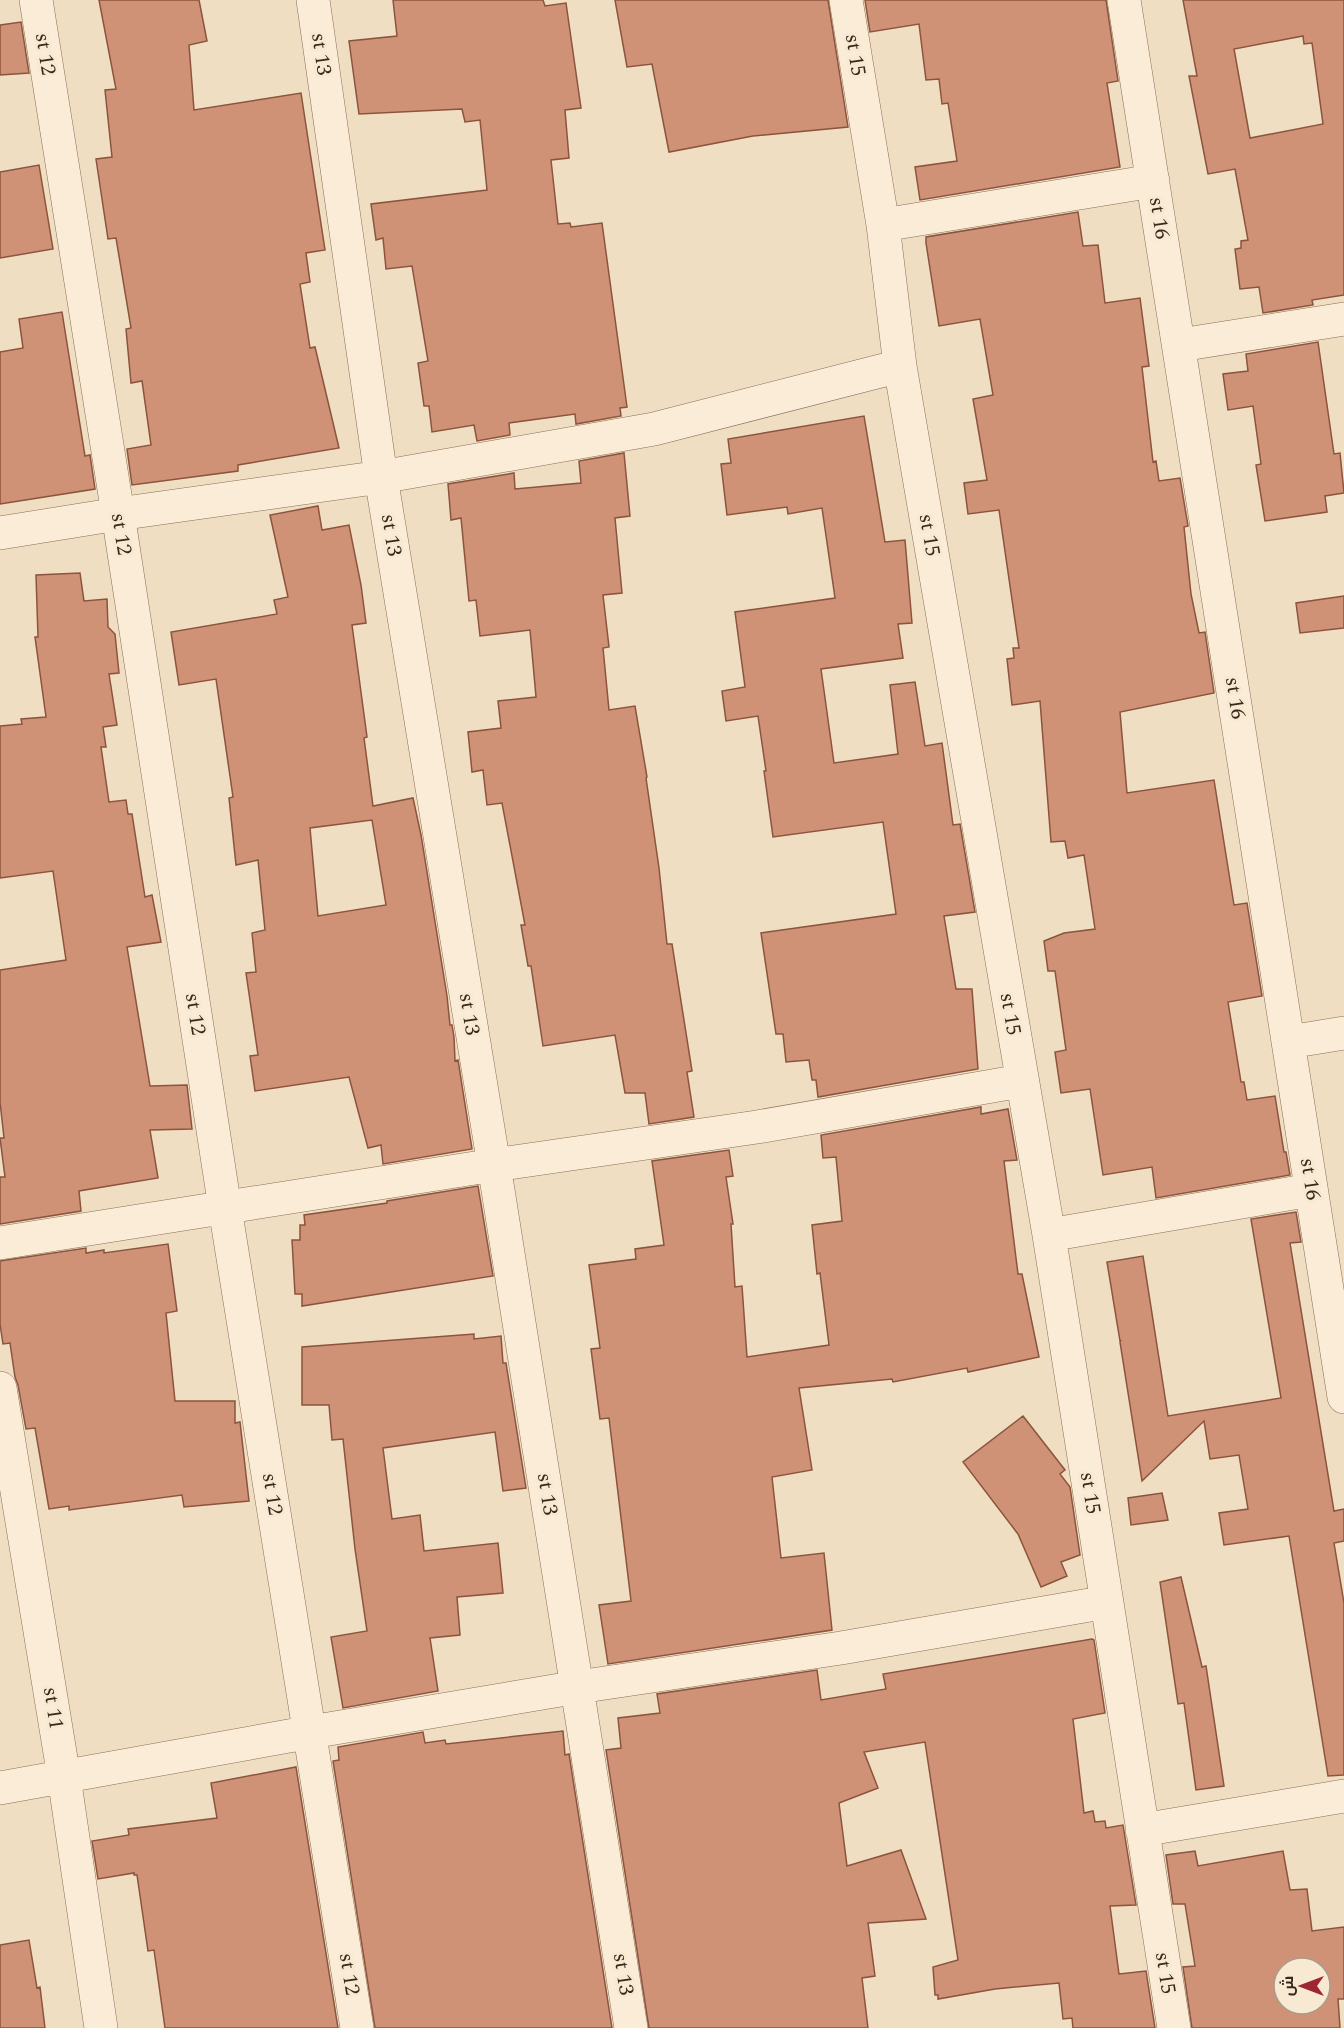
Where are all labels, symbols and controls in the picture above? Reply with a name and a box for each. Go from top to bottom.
street label: st 12 [26,30,64,78]
street label: st 13 [302,31,340,78]
street label: st 15 [836,31,874,79]
street label: st 16 [1140,194,1178,242]
street label: st 12 [102,510,140,558]
street label: st 13 [372,511,410,559]
street label: st 15 [910,511,948,559]
street label: st 16 [1216,674,1254,722]
street label: st 12 [176,990,214,1038]
street label: st 13 [450,990,488,1038]
street label: st 15 [991,990,1029,1038]
street label: st 16 [1291,1155,1329,1203]
street label: st 15 [1071,1469,1109,1517]
street label: st 12 [253,1470,291,1518]
street label: st 13 [528,1470,566,1518]
street label: st 11 [34,1684,72,1732]
street label: st 15 [1146,1949,1184,1997]
street label: st 12 [330,1950,368,1998]
street label: st 13 [604,1950,642,1998]
north arrow [1272,1956,1332,2016]
text: ش [1276,1976,1300,1996]

